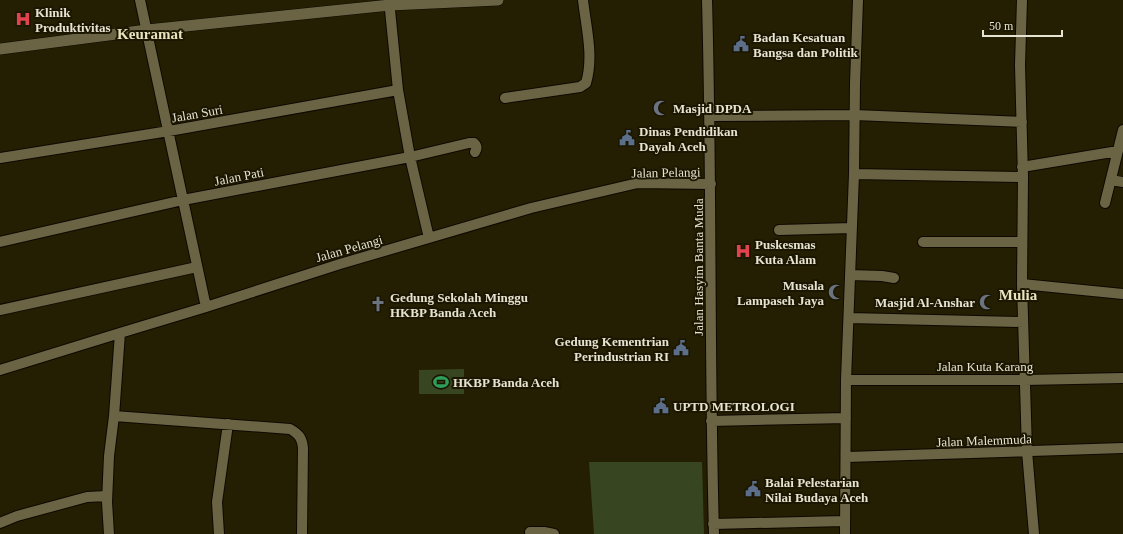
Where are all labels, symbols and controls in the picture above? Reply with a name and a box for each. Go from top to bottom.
place label: Klinik Produktivitas [35,5,111,35]
hospital icon: Klinik Produktivitas [14,10,32,28]
scale bar [983,12,1062,38]
text: 50 m [989,19,1014,33]
district label: Keuramat [117,26,183,42]
place label: Badan Kesatuan Bangsa dan Politik [753,30,859,60]
public building icon: Badan Kesatuan Bangsa dan Politik [732,35,750,53]
mosque icon: Masjid DPDA [652,99,670,117]
place label: Masjid DPDA [673,101,752,116]
street label: Jalan Suri [170,102,224,125]
place label: Dinas Pendidikan Dayah Aceh [639,124,738,154]
public building icon: Dinas Pendidikan Dayah Aceh [618,129,636,147]
street label: Jalan Pati [213,164,266,189]
street label: Jalan Pelangi [631,164,701,181]
street label: Jalan Hasyim Banta Muda [691,198,706,336]
street label: Jalan Pelangi [314,232,385,265]
place label: Puskesmas Kuta Alam [755,237,816,267]
hospital icon: Puskesmas Kuta Alam [734,242,752,260]
place label: Musala Lampaseh Jaya [737,278,824,308]
mosque icon: Musala Lampaseh Jaya [827,283,845,301]
district label: Mulia [999,287,1038,303]
place label: Gedung Sekolah Minggu HKBP Banda Aceh [390,290,528,320]
mosque icon: Masjid Al-Anshar [978,293,996,311]
church icon: Gedung Sekolah Minggu HKBP Banda Aceh [369,295,387,313]
place label: Masjid Al-Anshar [875,295,975,310]
place label: Gedung Kementrian Perindustrian RI [555,334,670,364]
public building icon: Gedung Kementrian Perindustrian RI [672,339,690,357]
street label: Jalan Kuta Karang [937,359,1034,374]
sports icon: HKBP Banda Aceh [432,373,450,391]
place label: HKBP Banda Aceh [453,375,560,390]
public building icon: UPTD METROLOGI [652,397,670,415]
place label: UPTD METROLOGI [673,399,795,414]
street label: Jalan Malemmuda [936,431,1032,450]
place label: Balai Pelestarian Nilai Budaya Aceh [765,475,869,505]
public building icon: Balai Pelestarian Nilai Budaya Aceh [744,480,762,498]

